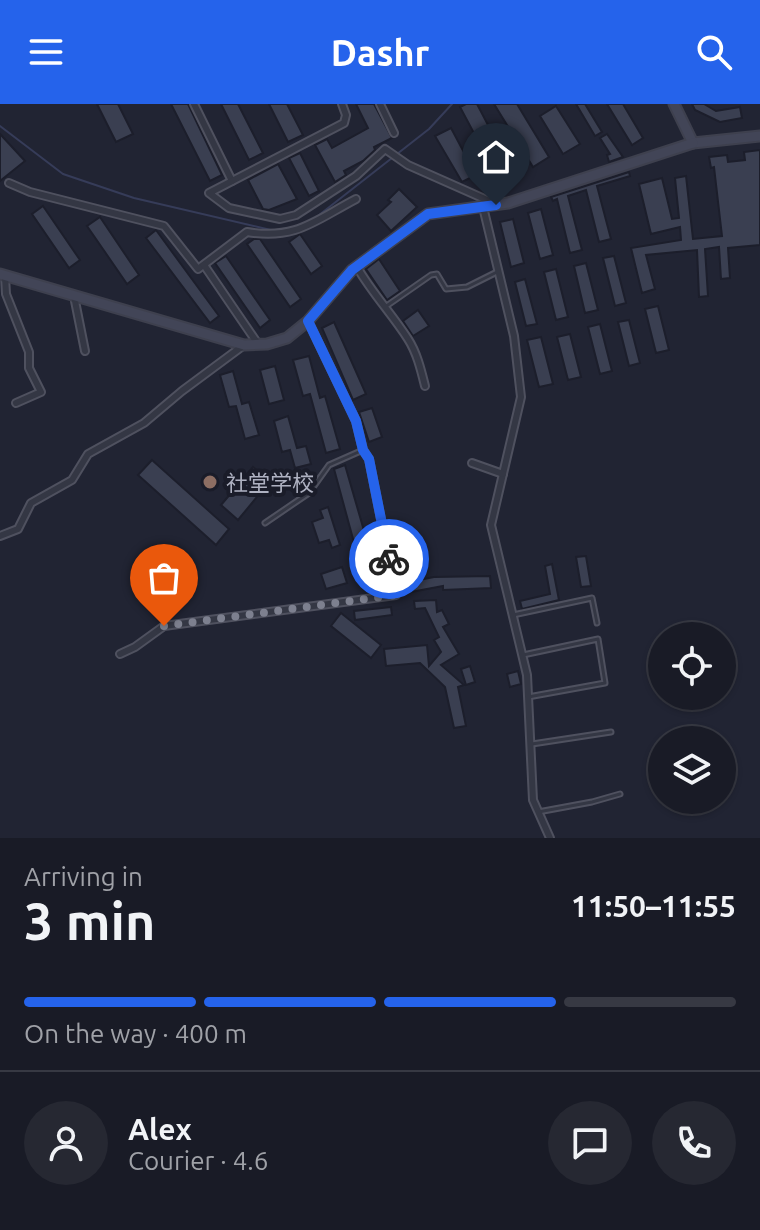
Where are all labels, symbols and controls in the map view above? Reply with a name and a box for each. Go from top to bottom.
icon: menu [24,30,68,74]
icon: search [692,30,736,74]
text: Dashr [331,32,429,73]
pin [462,123,530,205]
icon: home [474,135,518,179]
place label: 社堂学校 [226,470,314,495]
marker: 社堂学校 [201,473,219,491]
courier [349,519,429,599]
icon: bike [367,537,411,581]
pin [130,544,198,626]
icon: bag [142,556,186,600]
map controls [648,622,736,814]
button: locate [648,622,736,710]
button: layers [648,726,736,814]
text: Arriving in [24,862,143,891]
text: 11:50–11:55 [571,889,736,923]
text: 3 min [24,892,155,950]
text: On the way · 400 m [24,1019,247,1048]
button: person [24,1101,108,1185]
button: chat [548,1101,632,1185]
button: phone [652,1101,736,1185]
text: Alex [128,1112,192,1146]
text: Courier · 4.6 [128,1146,268,1175]

